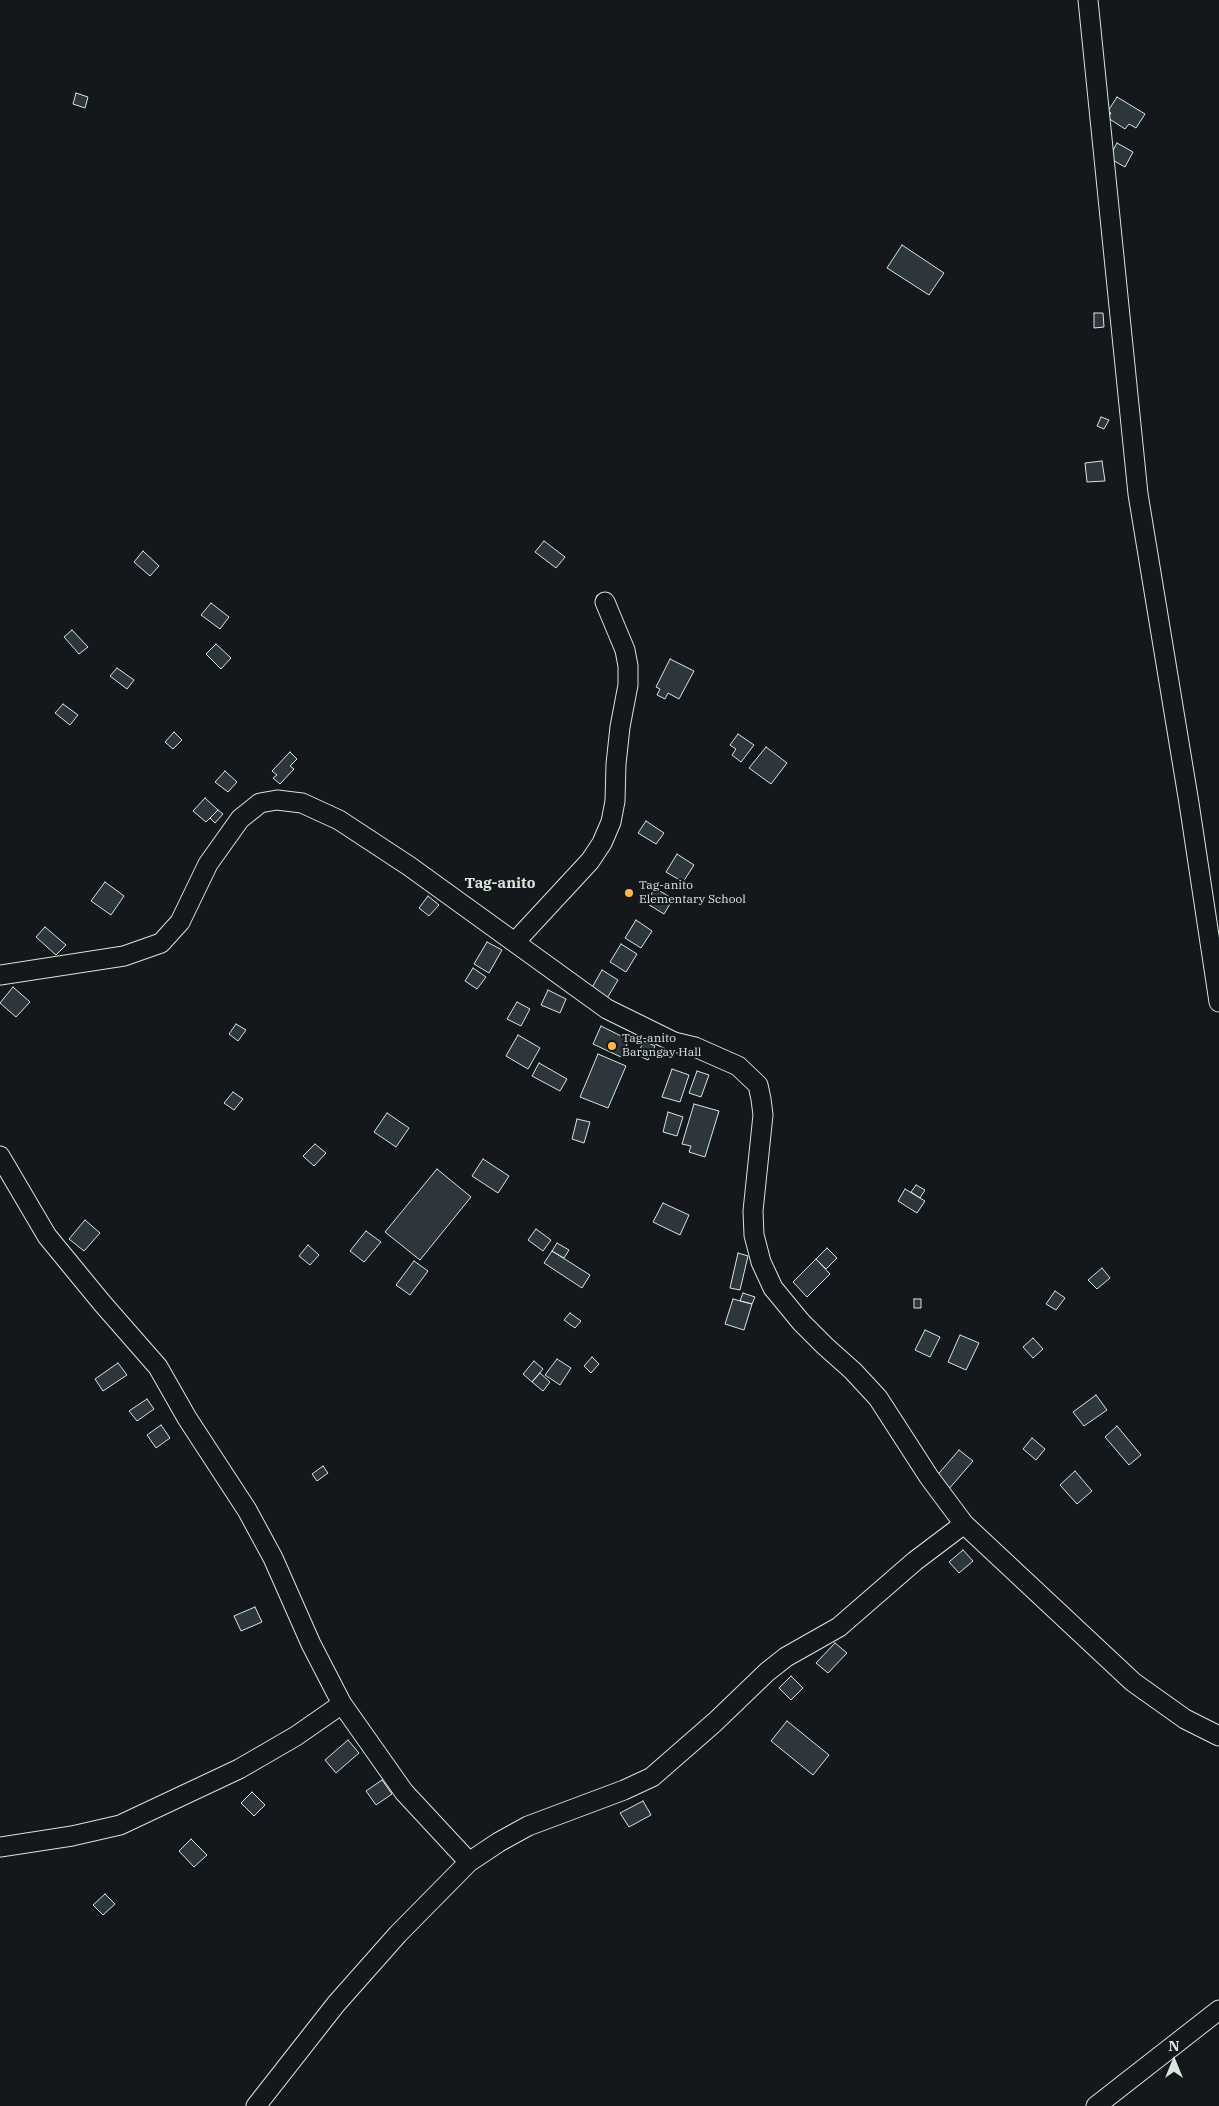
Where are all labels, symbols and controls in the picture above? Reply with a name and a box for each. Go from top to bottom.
district label: Tag-anito [465,875,535,893]
place label: Tag-anito Elementary School [639,879,746,907]
marker: Tag-anito Elementary School [623,887,635,899]
place label: Tag-anito Barangay Hall [622,1032,701,1060]
marker: Tag-anito Barangay Hall [606,1040,618,1052]
north arrow [1149,2036,1199,2086]
text: N [1168,2037,1180,2055]

